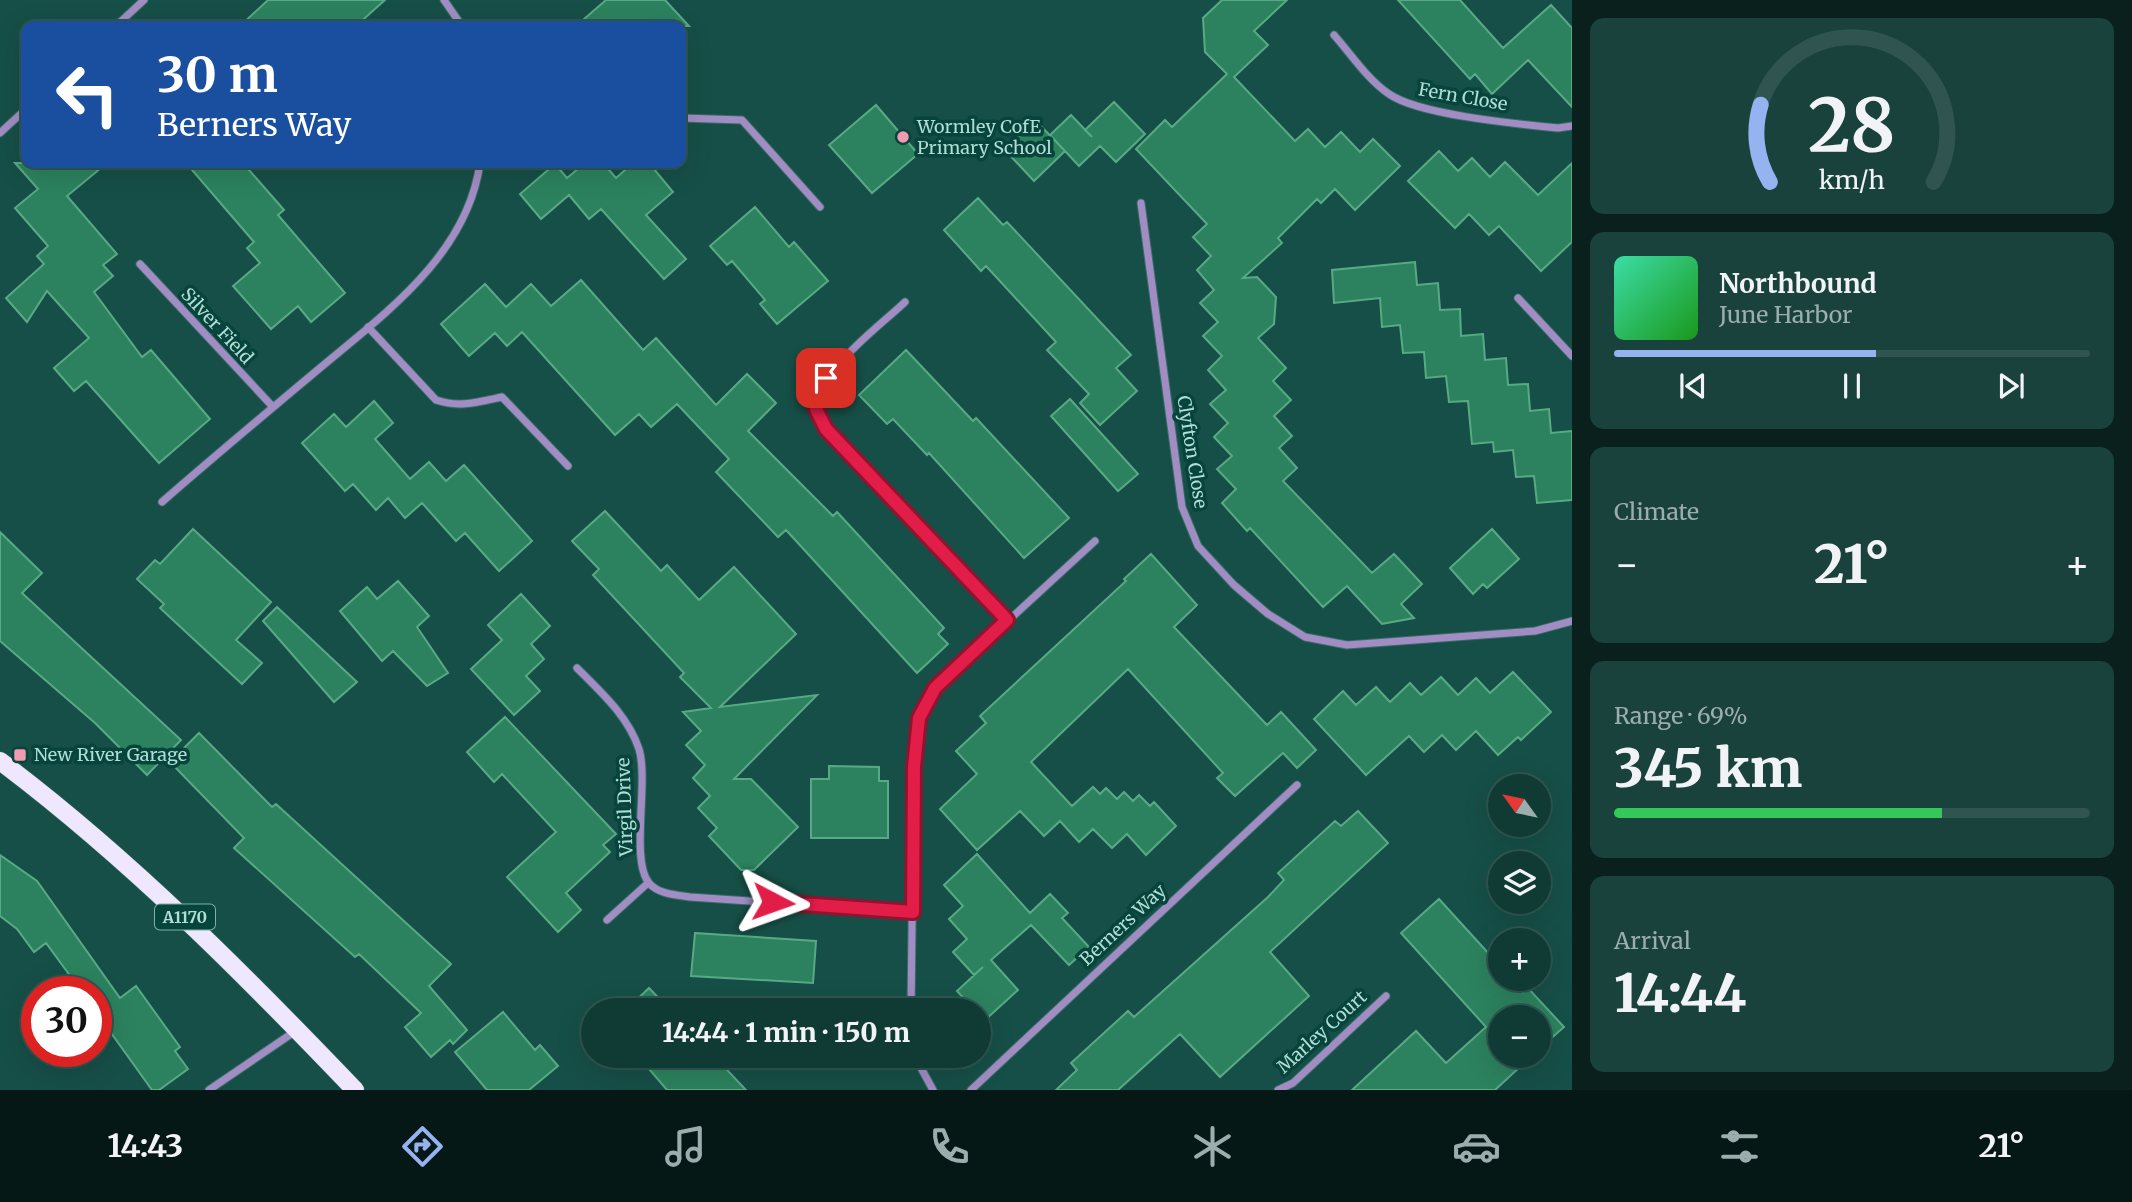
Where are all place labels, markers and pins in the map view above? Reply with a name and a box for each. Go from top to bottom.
place label: Wormley CofE Primary School [916,115,1052,159]
marker: Wormley CofE Primary School [895,129,911,145]
pin [796,348,856,408]
place label: New River Garage [34,743,187,766]
marker: New River Garage [12,747,28,763]

